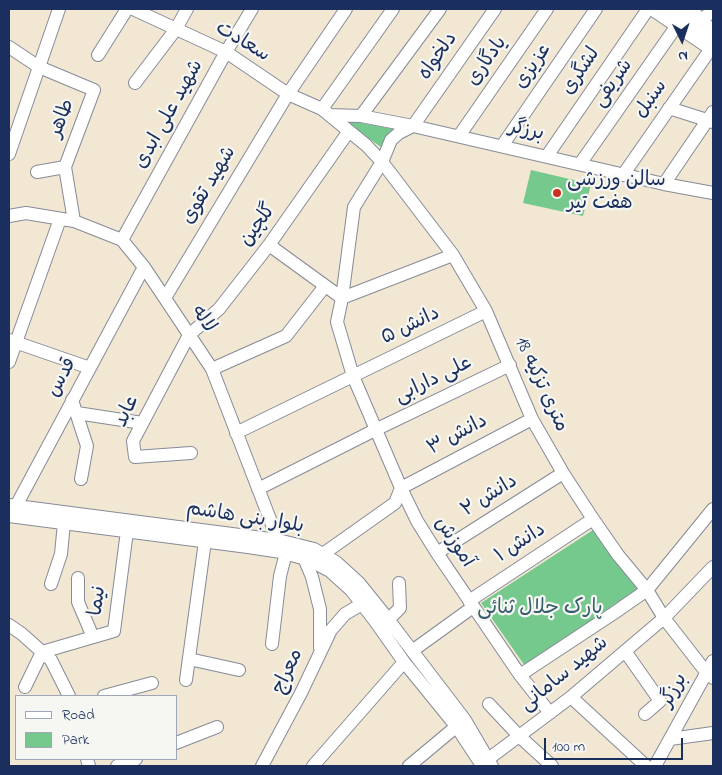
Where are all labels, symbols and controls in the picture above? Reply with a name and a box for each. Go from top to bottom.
north arrow [657,15,707,65]
street label: سعادت [210,17,274,69]
street label: دلخواه [414,29,464,85]
street label: یادگاری [462,33,514,91]
street label: عزیزی [510,40,558,94]
street label: لشگری [557,44,607,100]
text: N [678,45,689,66]
street label: شریفی [589,55,639,113]
street label: شهید علی ابدی [130,56,210,174]
street label: سنبل [630,76,674,124]
street label: طاهر [45,96,81,142]
street label: برزگر [506,116,546,148]
street label: شهید تقوی [177,143,243,229]
place label: سالن ورزشی هفت تیر [567,170,666,217]
marker: سالن ورزشی هفت تیر [551,187,563,199]
street label: گلچین [235,200,283,252]
street label: لاله [184,302,220,338]
street label: دانش ۵ [378,303,444,351]
street label: 18 متری تزکیه [508,334,572,436]
street label: علی دارابی [391,352,477,410]
street label: قدس [43,354,83,402]
street label: عابد [110,392,146,432]
street label: دانش ۳ [424,410,492,462]
street label: دانش ۲ [457,470,523,524]
street label: بلوار بنی هاشم [185,498,305,540]
street label: آموزش [428,513,478,573]
street label: دانش ۱ [491,519,551,569]
street label: نیما [85,585,113,617]
park label: پارک جلال ثنائی [477,598,603,622]
street label: شهید سامانی [516,632,614,718]
street label: معراج [268,646,310,698]
street label: برزگر [656,670,694,712]
legend [15,695,178,760]
text: Road [62,704,95,726]
scale bar [547,728,686,760]
text: Park [62,729,89,751]
text: 100 m [552,736,585,758]

